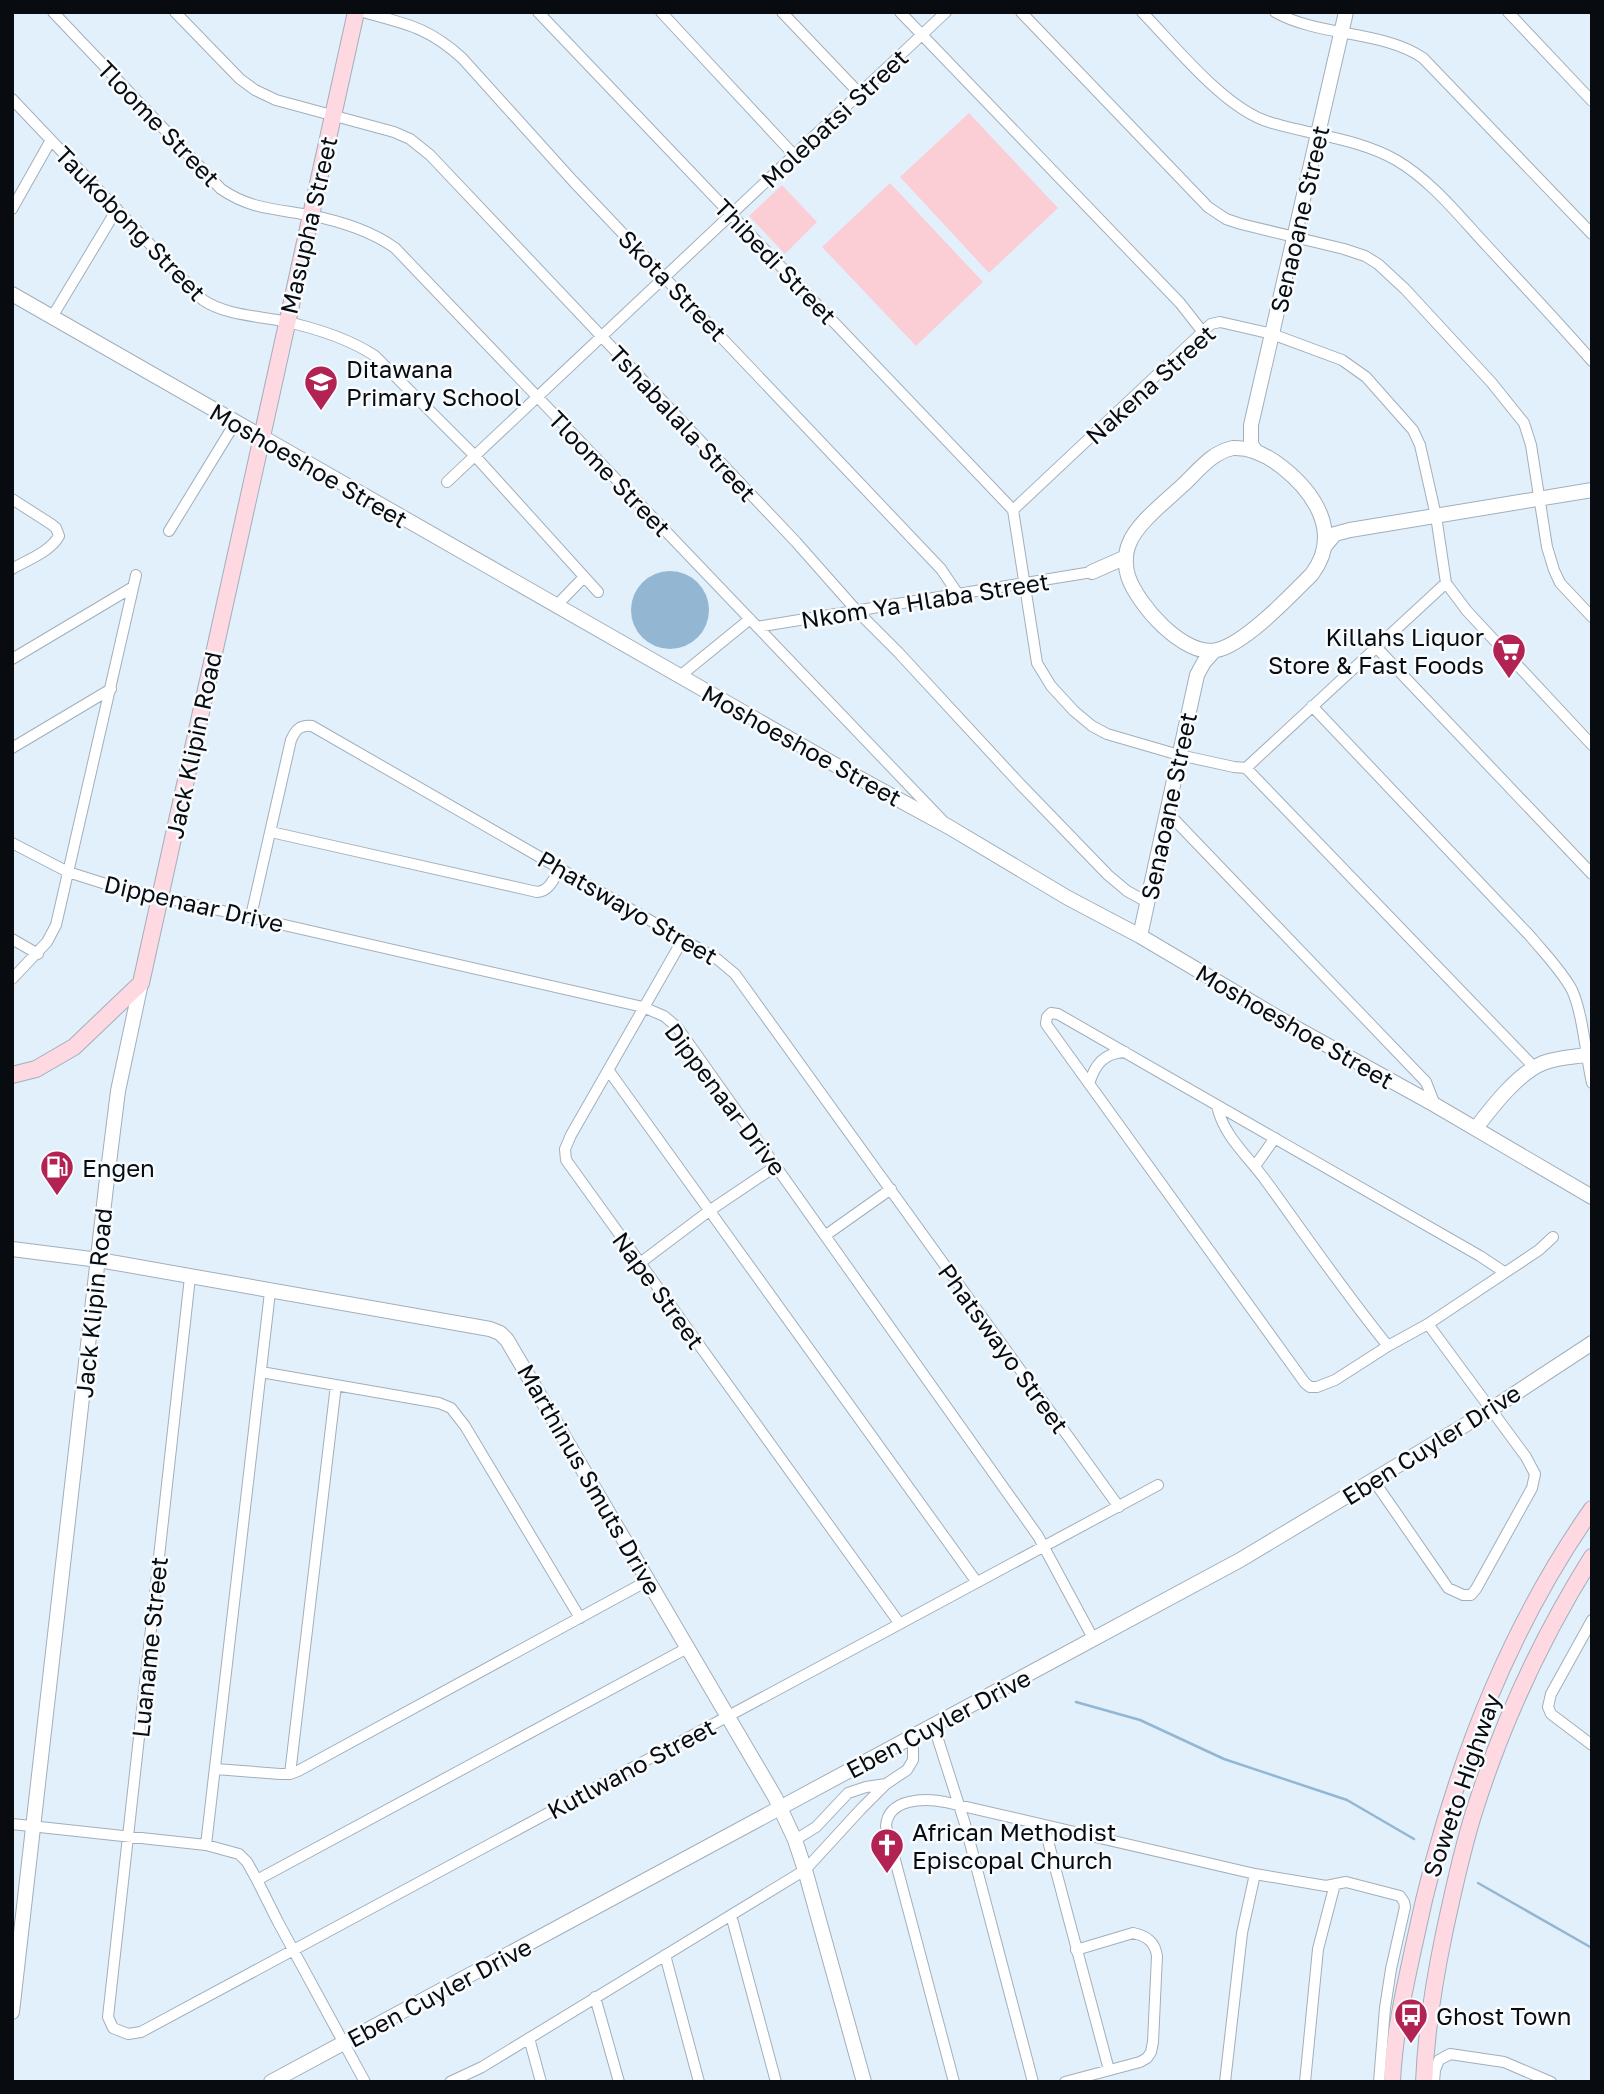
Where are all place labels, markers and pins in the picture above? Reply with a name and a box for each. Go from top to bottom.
place label: Ditawana Primary School [346,354,522,411]
school or university icon: Ditawana Primary School [302,363,340,412]
place label: Killahs Liquor Store & Fast Foods [1268,622,1484,679]
supermarket icon: Killahs Liquor Store & Fast Foods [1490,631,1528,680]
fuel station icon: Engen [38,1148,76,1197]
place label: Engen [82,1153,155,1182]
place label: African Methodist Episcopal Church [912,1817,1116,1874]
church icon: African Methodist Episcopal Church [868,1826,906,1875]
bus stop icon: Ghost Town [1392,1996,1430,2045]
place label: Ghost Town [1436,2001,1571,2030]

